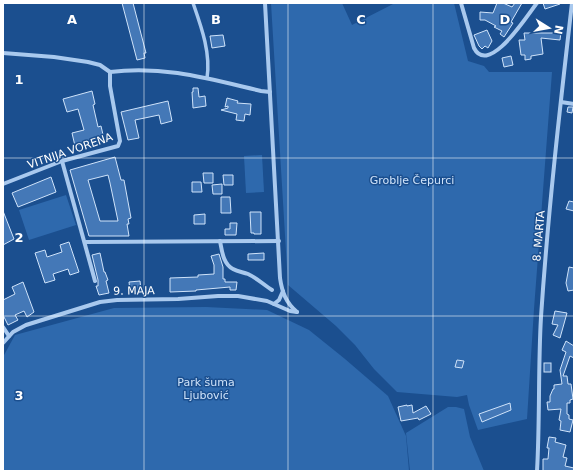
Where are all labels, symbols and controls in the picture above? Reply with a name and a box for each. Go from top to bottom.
north arrow [529,8,569,48]
text: A [67,12,77,27]
text: B [211,12,221,27]
text: C [356,12,366,27]
text: D [500,12,511,27]
text: N [551,24,566,36]
text: 1 [14,72,24,87]
street label: VITNIJA VORENA [26,130,115,172]
park label: Groblje Čepurci [370,174,454,187]
street label: 8. MARTA [530,209,548,262]
text: 2 [14,230,24,245]
street label: 9. MAJA [113,284,155,298]
park label: Park šuma Ljubović [177,376,235,402]
text: 3 [14,388,24,403]

